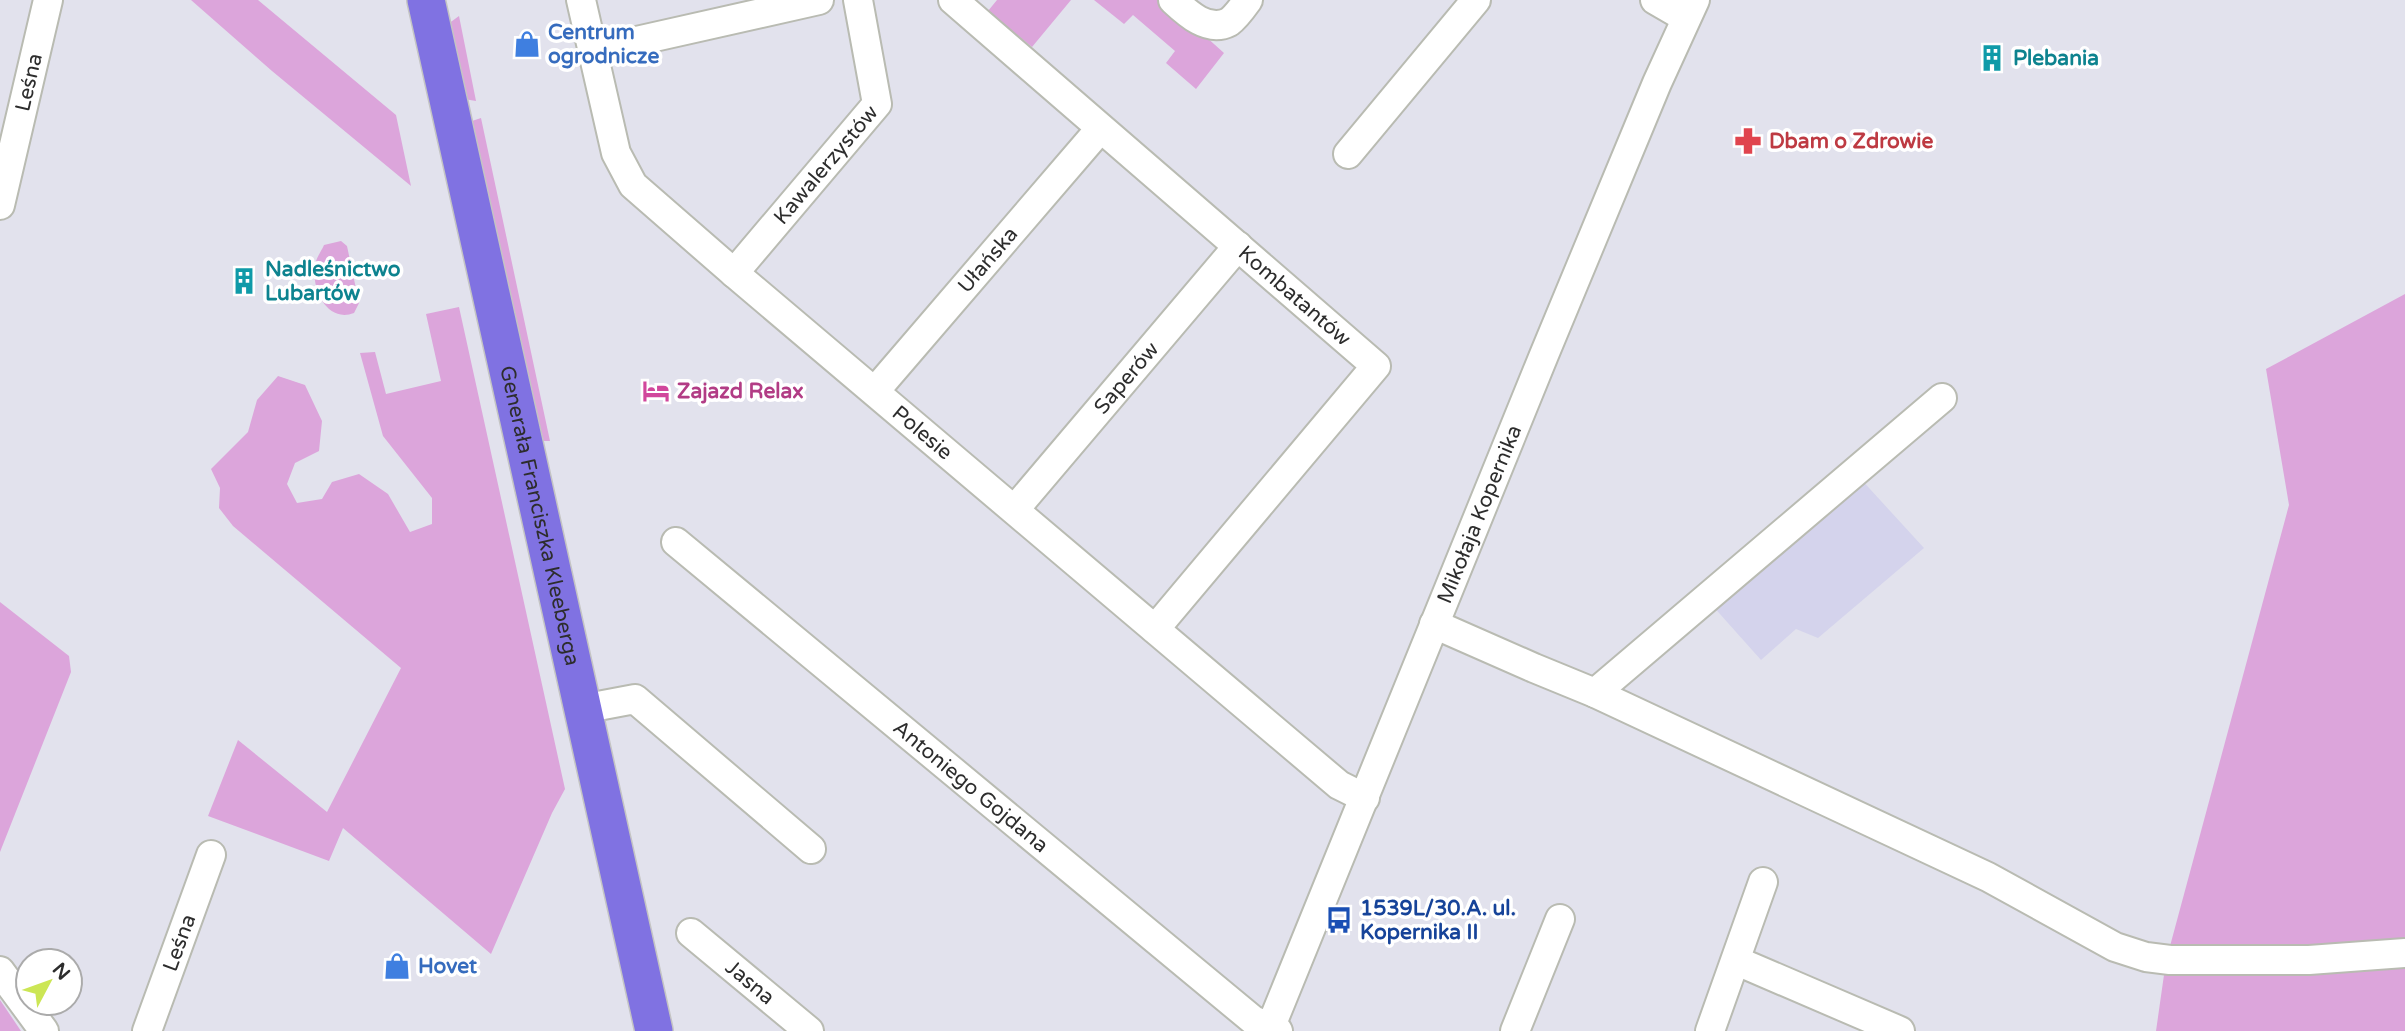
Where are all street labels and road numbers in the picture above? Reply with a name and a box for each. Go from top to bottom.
street label: Leśna [10,51,48,114]
street label: Kawalerzystów [769,100,884,230]
street label: Ułańska [953,222,1023,298]
street label: Kombatantów [1233,241,1356,352]
street label: Saperów [1089,337,1164,419]
street label: Generała Franciszka Kleeberga [494,363,585,668]
street label: Polesie [887,400,957,465]
street label: Mikołaja Kopernika [1432,421,1527,607]
street label: Antoniego Gojdana [888,715,1053,858]
street label: Leśna [158,911,201,975]
street label: Jasna [720,955,780,1010]

